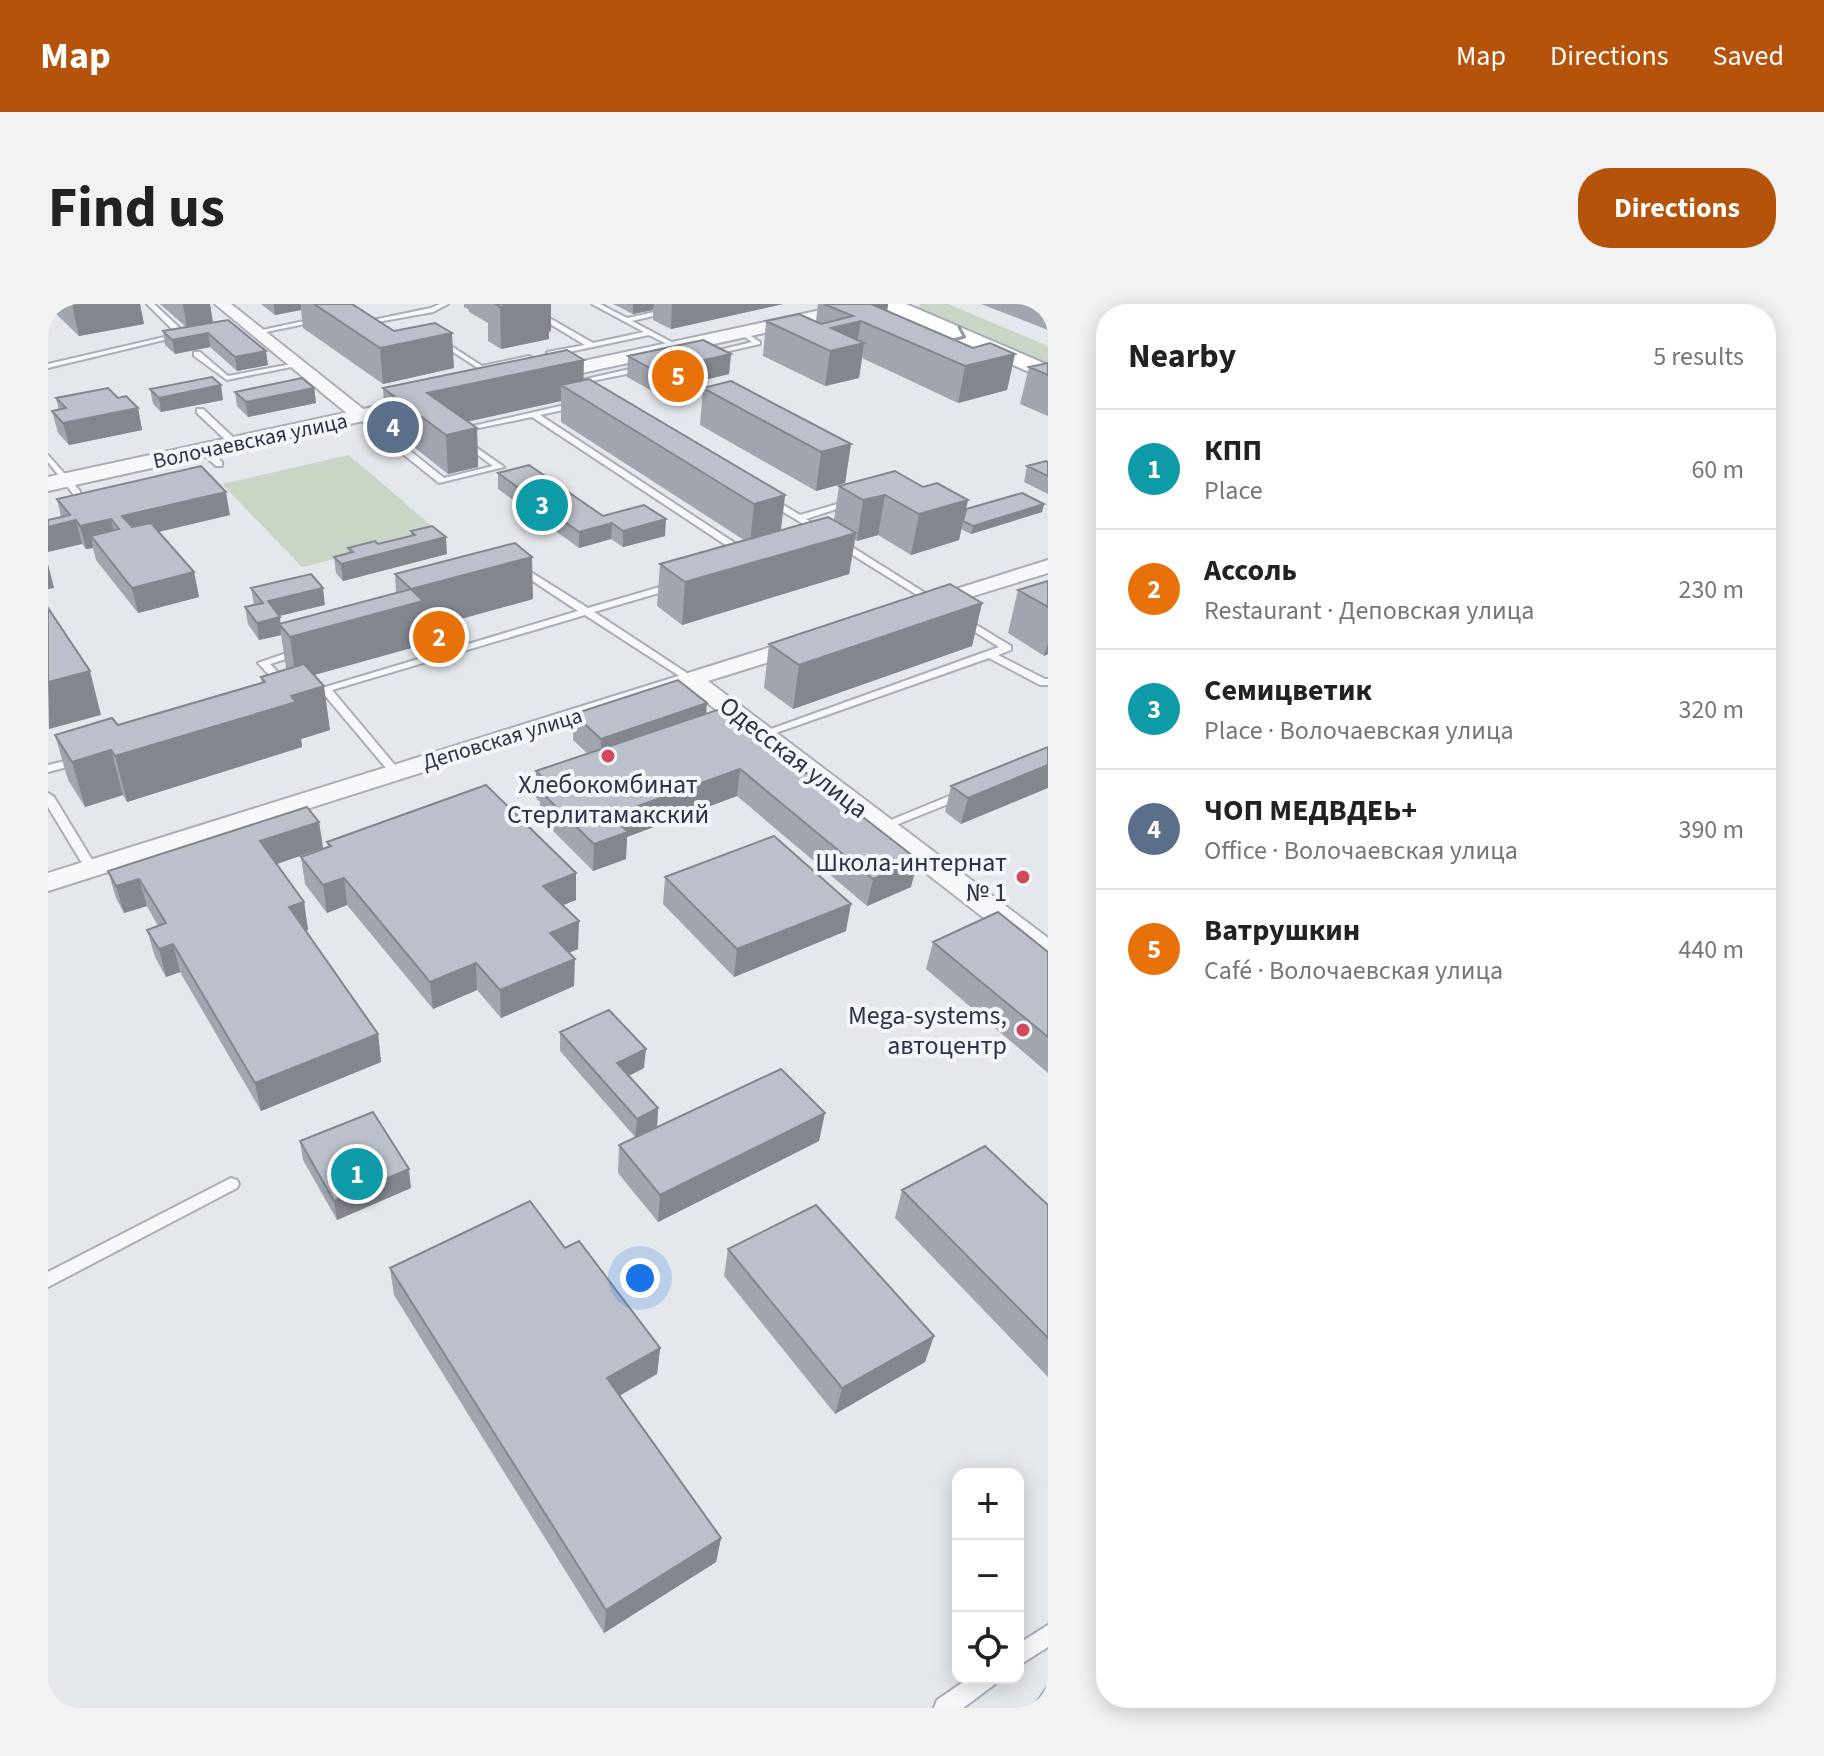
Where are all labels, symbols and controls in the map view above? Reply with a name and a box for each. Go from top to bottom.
text: Map [40,29,111,83]
text: Map [1456,36,1506,76]
text: Directions [1550,36,1669,76]
text: Saved [1713,36,1784,76]
button: Directions [1578,168,1776,248]
text: Find us [48,169,225,248]
one-way arrow [951,325,966,341]
text: Nearby [1128,332,1236,381]
text: 5 results [1653,338,1744,375]
pin: 5 [652,346,704,406]
pin: 4 [367,397,419,457]
street label: Волочаевская улица [150,405,350,477]
text: КПП [1204,429,1262,472]
text: 1 [1147,451,1161,488]
text: 60 m [1691,451,1744,488]
text: Place [1204,472,1263,509]
pin: 3 [516,475,568,535]
text: Ассоль [1204,549,1297,592]
text: 2 [1147,571,1161,608]
text: 230 m [1678,571,1744,608]
text: Restaurant · Деповская улица [1204,592,1534,629]
pin: 2 [413,607,465,667]
text: Семицветик [1204,669,1372,712]
street label: Одесская улица [712,688,876,827]
text: 3 [1147,691,1161,728]
text: 320 m [1678,691,1744,728]
street label: Деповская улица [418,699,586,778]
text: Place · Волочаевская улица [1204,712,1514,749]
marker: Хлебокомбинат Стерлитамакский [599,747,617,765]
place label: Хлебокомбинат Стерлитамакский [507,766,709,833]
text: ЧОП МЕДВДЕЬ+ [1204,789,1417,832]
text: 4 [1147,811,1161,848]
text: 390 m [1678,811,1744,848]
text: Office · Волочаевская улица [1204,832,1518,869]
place label: Школа-интернат № 1 [815,844,1007,911]
marker: Школа-интернат № 1 [1014,868,1032,886]
text: Ватрушкин [1204,909,1360,952]
text: 5 [1147,931,1161,968]
text: 440 m [1678,931,1744,968]
text: Café · Волочаевская улица [1204,952,1503,989]
place label: Mega-systems, автоцентр [848,997,1007,1064]
marker: Mega-systems, автоцентр [1014,1021,1032,1039]
pin: 1 [331,1144,383,1204]
your location [620,1258,660,1298]
map controls [952,1468,1024,1684]
button: + [952,1468,1024,1540]
button: − [952,1540,1024,1612]
button: locate [952,1612,1024,1684]

